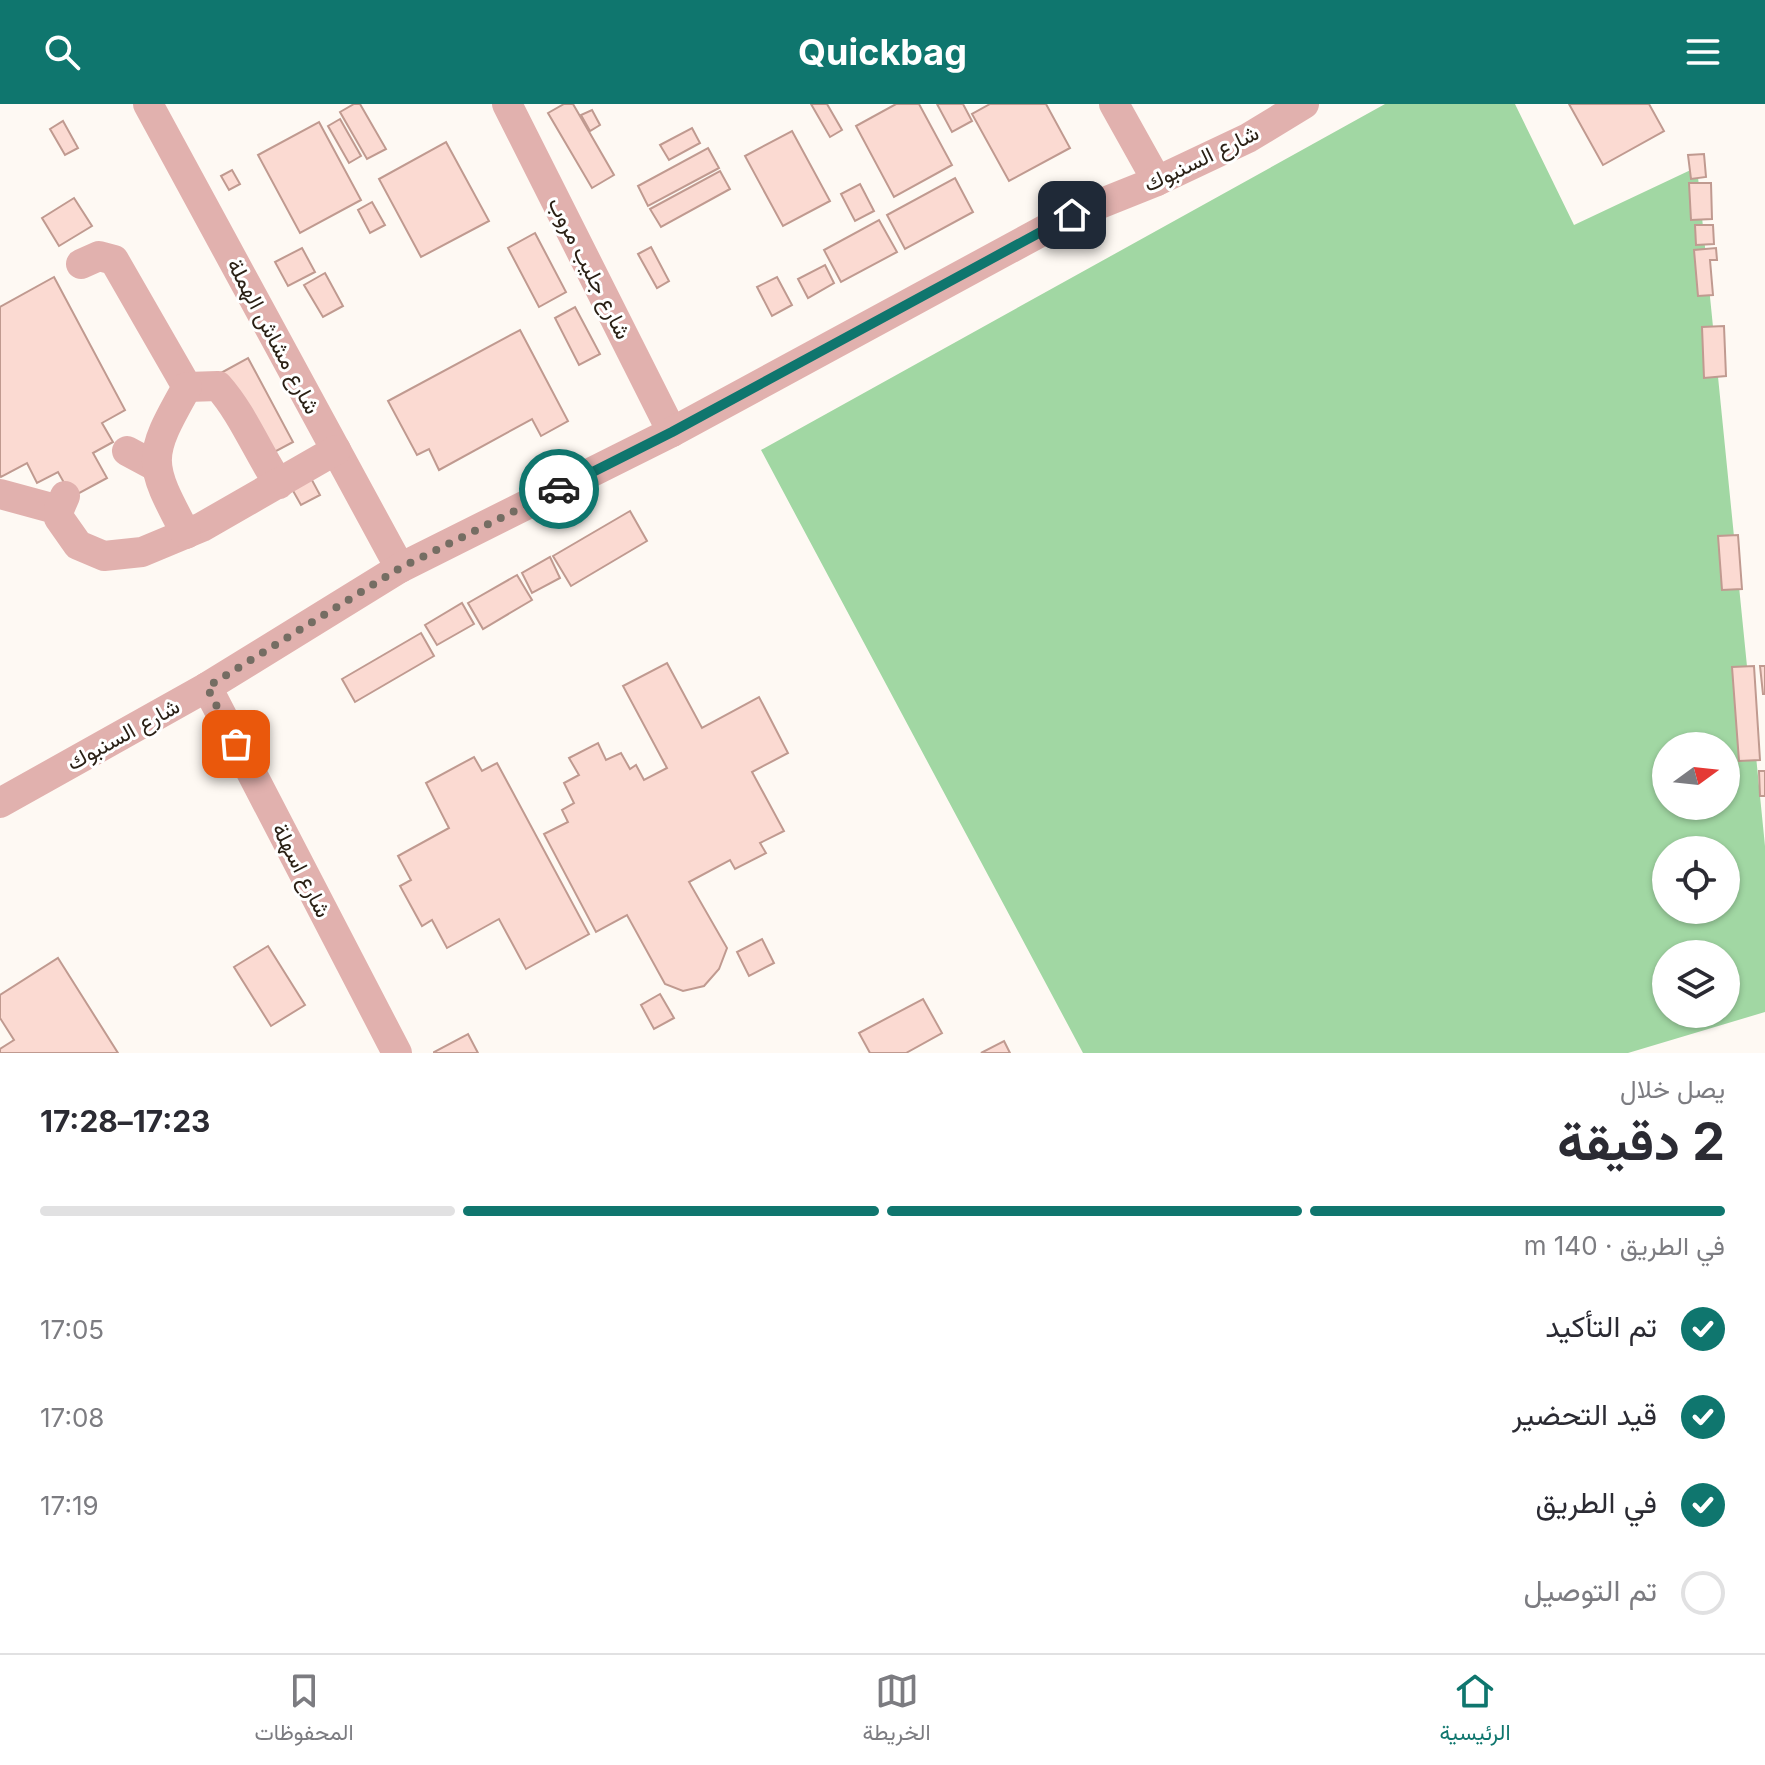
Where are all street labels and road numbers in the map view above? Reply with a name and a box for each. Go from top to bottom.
street label: شارع السنبوك [1139,119,1264,199]
street label: شارع جليب مروب [541,193,637,344]
street label: شارع مشاش الهملة [220,254,326,419]
street label: شارع السنبوك [62,692,185,777]
street label: شارع اسهلة [265,819,337,922]

